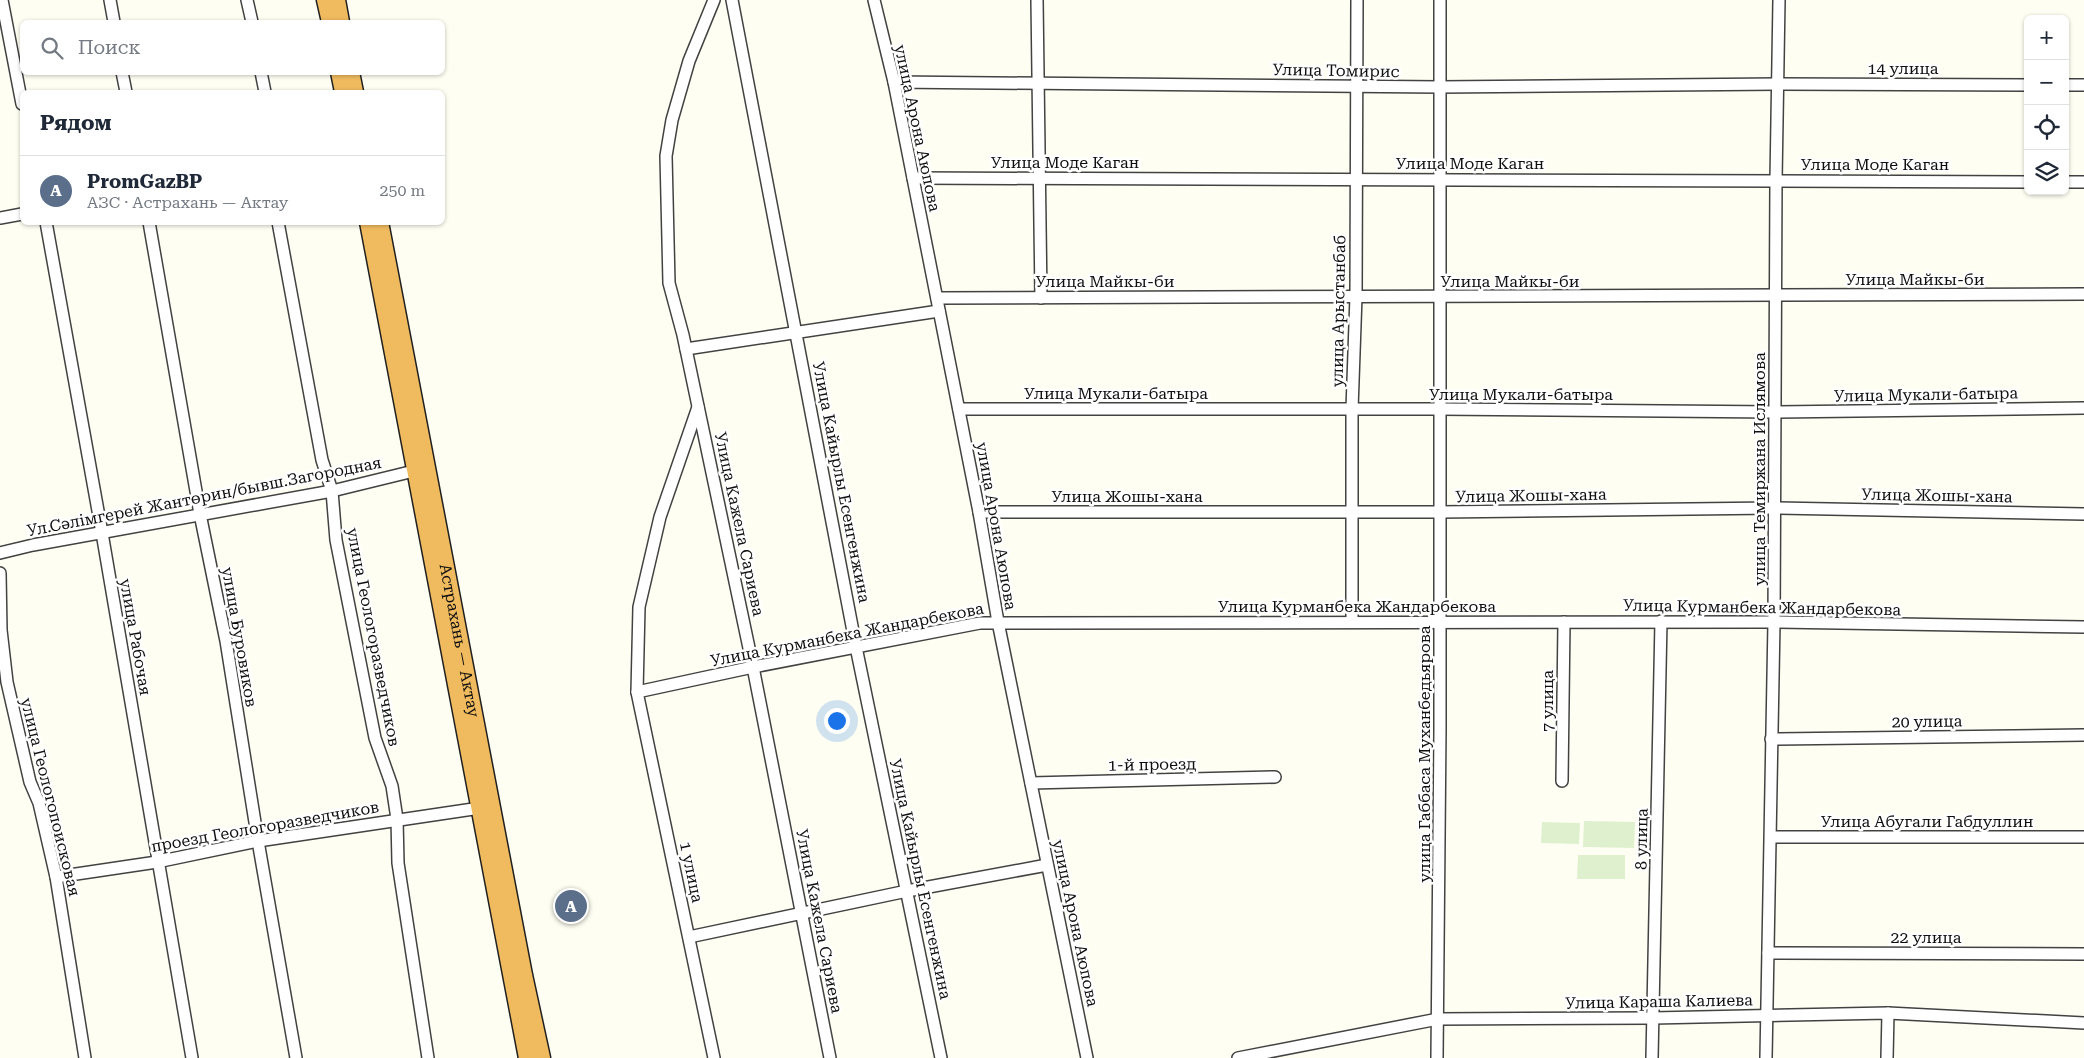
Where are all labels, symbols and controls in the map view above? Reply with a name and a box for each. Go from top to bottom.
map controls [2024,15,2069,195]
button: + [2024,15,2069,60]
search box [20,20,445,75]
icon: search [38,34,66,62]
text: Поиск [78,36,141,59]
street label: улица Арона Аюпова [891,43,945,214]
street label: 14 улица [1868,59,1939,78]
street label: Улица Томирис [1272,60,1400,81]
button: − [2024,60,2069,105]
button: locate [2024,105,2069,150]
text: Рядом [40,111,112,135]
button: layers [2024,150,2069,195]
street label: Улица Моде Каган [991,153,1139,172]
street label: Улица Моде Каган [1396,154,1544,173]
street label: Улица Моде Каган [1801,155,1949,174]
text: PromGazBP [87,170,202,193]
text: A [50,181,62,200]
text: 250 m [379,181,425,200]
text: АЗС · Астрахань — Актау [87,193,288,212]
street label: улица Арыстанбаб [1328,235,1349,387]
street label: Улица Майкы-би [1846,270,1985,289]
street label: Улица Майкы-би [1036,272,1175,291]
street label: Улица Майкы-би [1441,272,1580,291]
street label: улица Темиржана Ислямова [1750,352,1769,586]
street label: Улица Кайырлы Есенгенжина [809,360,874,605]
street label: Улица Мукали-батыра [1834,383,2018,406]
street label: Улица Мукали-батыра [1024,384,1208,403]
street label: Улица Мукали-батыра [1429,385,1613,404]
street label: Улица Кажела Сариева [711,430,768,618]
street label: улица Арона Аюпова [972,441,1021,612]
street label: Ул.Сәлімгерей Жантөрин/бывш.Загородная [25,453,383,540]
street label: Улица Жошы-хана [1455,485,1607,506]
street label: Улица Жошы-хана [1861,485,2013,506]
street label: Улица Жошы-хана [1051,487,1203,506]
street label: улица Геологоразведчиков [343,526,404,748]
street label: Астрахань — Актау [436,562,484,719]
street label: улица Буровиков [218,566,261,708]
street label: улица Рабочая [116,577,155,697]
street label: Улица Курманбека Жандарбекова [1623,596,1901,619]
street label: Улица Курманбека Жандарбекова [1218,597,1496,616]
street label: Улица Курманбека Жандарбекова [709,599,986,670]
street label: улица Габбаса Муханбедьярова [1415,625,1434,882]
street label: 7 улица [1538,670,1557,732]
street label: улица Геологопоисковая [17,696,84,898]
your location [824,708,850,734]
street label: 20 улица [1891,711,1963,732]
street label: 1-й проезд [1108,754,1196,775]
street label: Улица Кайырлы Есенгенжина [886,757,955,1001]
street label: проезд Геологоразведчиков [150,797,381,856]
street label: 8 улица [1631,808,1652,870]
street label: Улица Абугали Габдуллин [1821,812,2033,831]
street label: Улица Кажела Сариева [792,827,847,1015]
street label: улица Арона Аюпова [1049,838,1103,1009]
street label: 1 улица [676,840,707,905]
pin: A [555,887,587,925]
street label: 22 улица [1891,928,1962,947]
street label: Улица Караша Калиева [1565,990,1753,1013]

